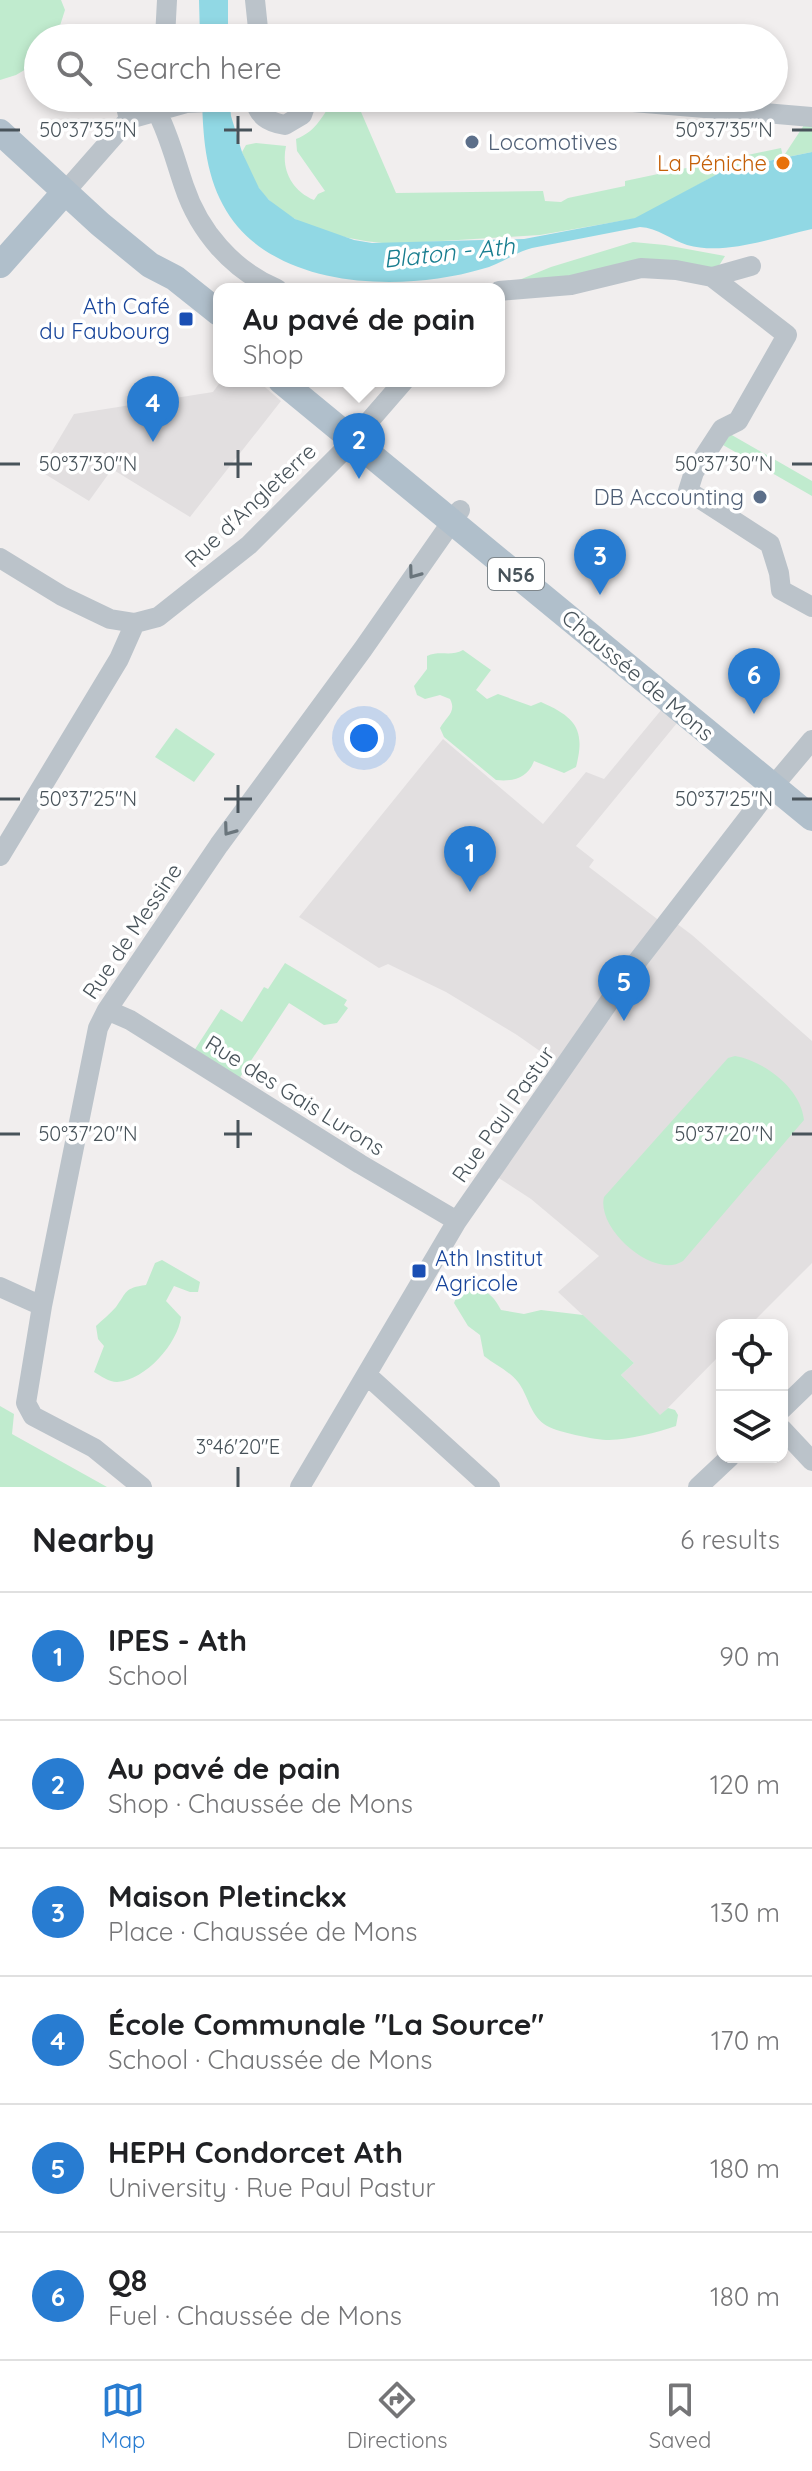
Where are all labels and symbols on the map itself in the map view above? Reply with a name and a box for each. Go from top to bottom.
text: 50°37'35"N [39,117,137,142]
text: 50°37'35"N [675,117,773,142]
place label: Locomotives [488,128,617,156]
marker: Locomotives [463,133,481,151]
place label: La Péniche [657,149,767,177]
marker: La Péniche [774,154,792,172]
water label: Blaton - Ath [382,230,516,274]
place label: Ath Café du Faubourg [39,292,170,345]
marker: Ath Café du Faubourg [177,310,195,328]
pin: 4 [127,376,179,442]
pin: 2 [333,413,385,479]
street label: Rue d'Angleterre [178,437,322,573]
text: 50°37'30"N [39,451,137,476]
text: 50°37'30"N [675,451,773,476]
place label: DB Accounting [594,483,744,511]
marker: DB Accounting [751,488,769,506]
pin: 3 [574,529,626,595]
road number: N56 [488,558,544,590]
one-way arrow [409,565,424,579]
street label: Chaussée de Mons [556,603,720,747]
pin: 6 [728,648,780,714]
your location [344,718,384,758]
text: 50°37'25"N [39,786,137,811]
text: 50°37'25"N [675,786,773,811]
one-way arrow [225,821,239,836]
pin: 1 [444,826,496,892]
street label: Rue de Messine [76,858,188,1004]
pin: 5 [598,955,650,1021]
street label: Rue des Gais Lurons [200,1029,390,1161]
street label: Rue Paul Pastur [446,1040,561,1188]
text: 50°37'20"N [38,1121,138,1146]
text: 50°37'20"N [674,1121,774,1146]
place label: Ath Institut Agricole [435,1244,543,1297]
marker: Ath Institut Agricole [410,1262,428,1280]
text: 3°46'20"E [196,1434,280,1459]

